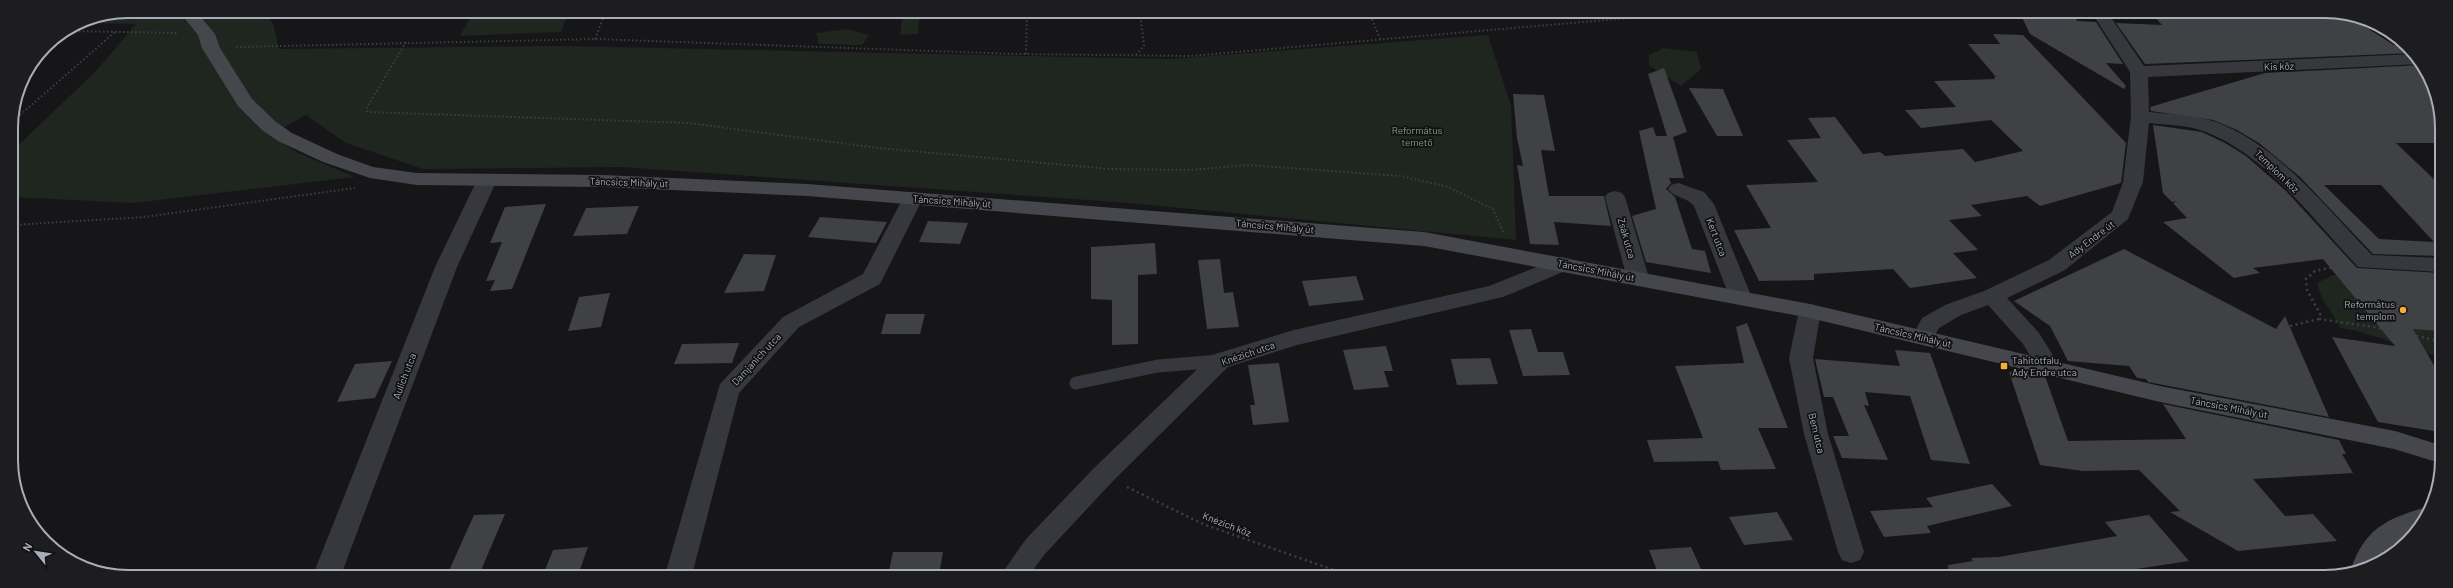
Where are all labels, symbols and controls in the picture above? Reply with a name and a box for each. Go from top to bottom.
street label: Kis köz [2264,59,2295,73]
park label: Református temető [1392,124,1443,148]
street label: Templom köz [2252,147,2302,195]
street label: Táncsics Mihály út [589,175,669,189]
street label: Táncsics Mihály út [912,192,992,210]
street label: Zsák utca [1616,216,1638,260]
street label: Kert utca [1704,216,1730,258]
street label: Táncsics Mihály út [1235,217,1315,235]
street label: Ady Endre út [2066,218,2117,260]
street label: Táncsics Mihály út [1556,257,1636,283]
place label: Református templom [2344,298,2395,322]
marker: Református templom [2398,305,2408,315]
street label: Táncsics Mihály út [1873,320,1953,350]
street label: Damjanich utca [729,330,783,388]
street label: Knézich utca [1220,338,1276,368]
street label: Aulich utca [390,351,418,401]
place label: Tahitótfalu, Ady Endre utca [2012,354,2077,378]
marker: Tahitótfalu, Ady Endre utca [1999,361,2009,371]
street label: Táncsics Mihály út [2189,394,2269,420]
street label: Bem utca [1806,412,1828,454]
street label: Knézich köz [1201,509,1253,539]
north arrow [16,532,56,572]
text: N [19,540,34,553]

